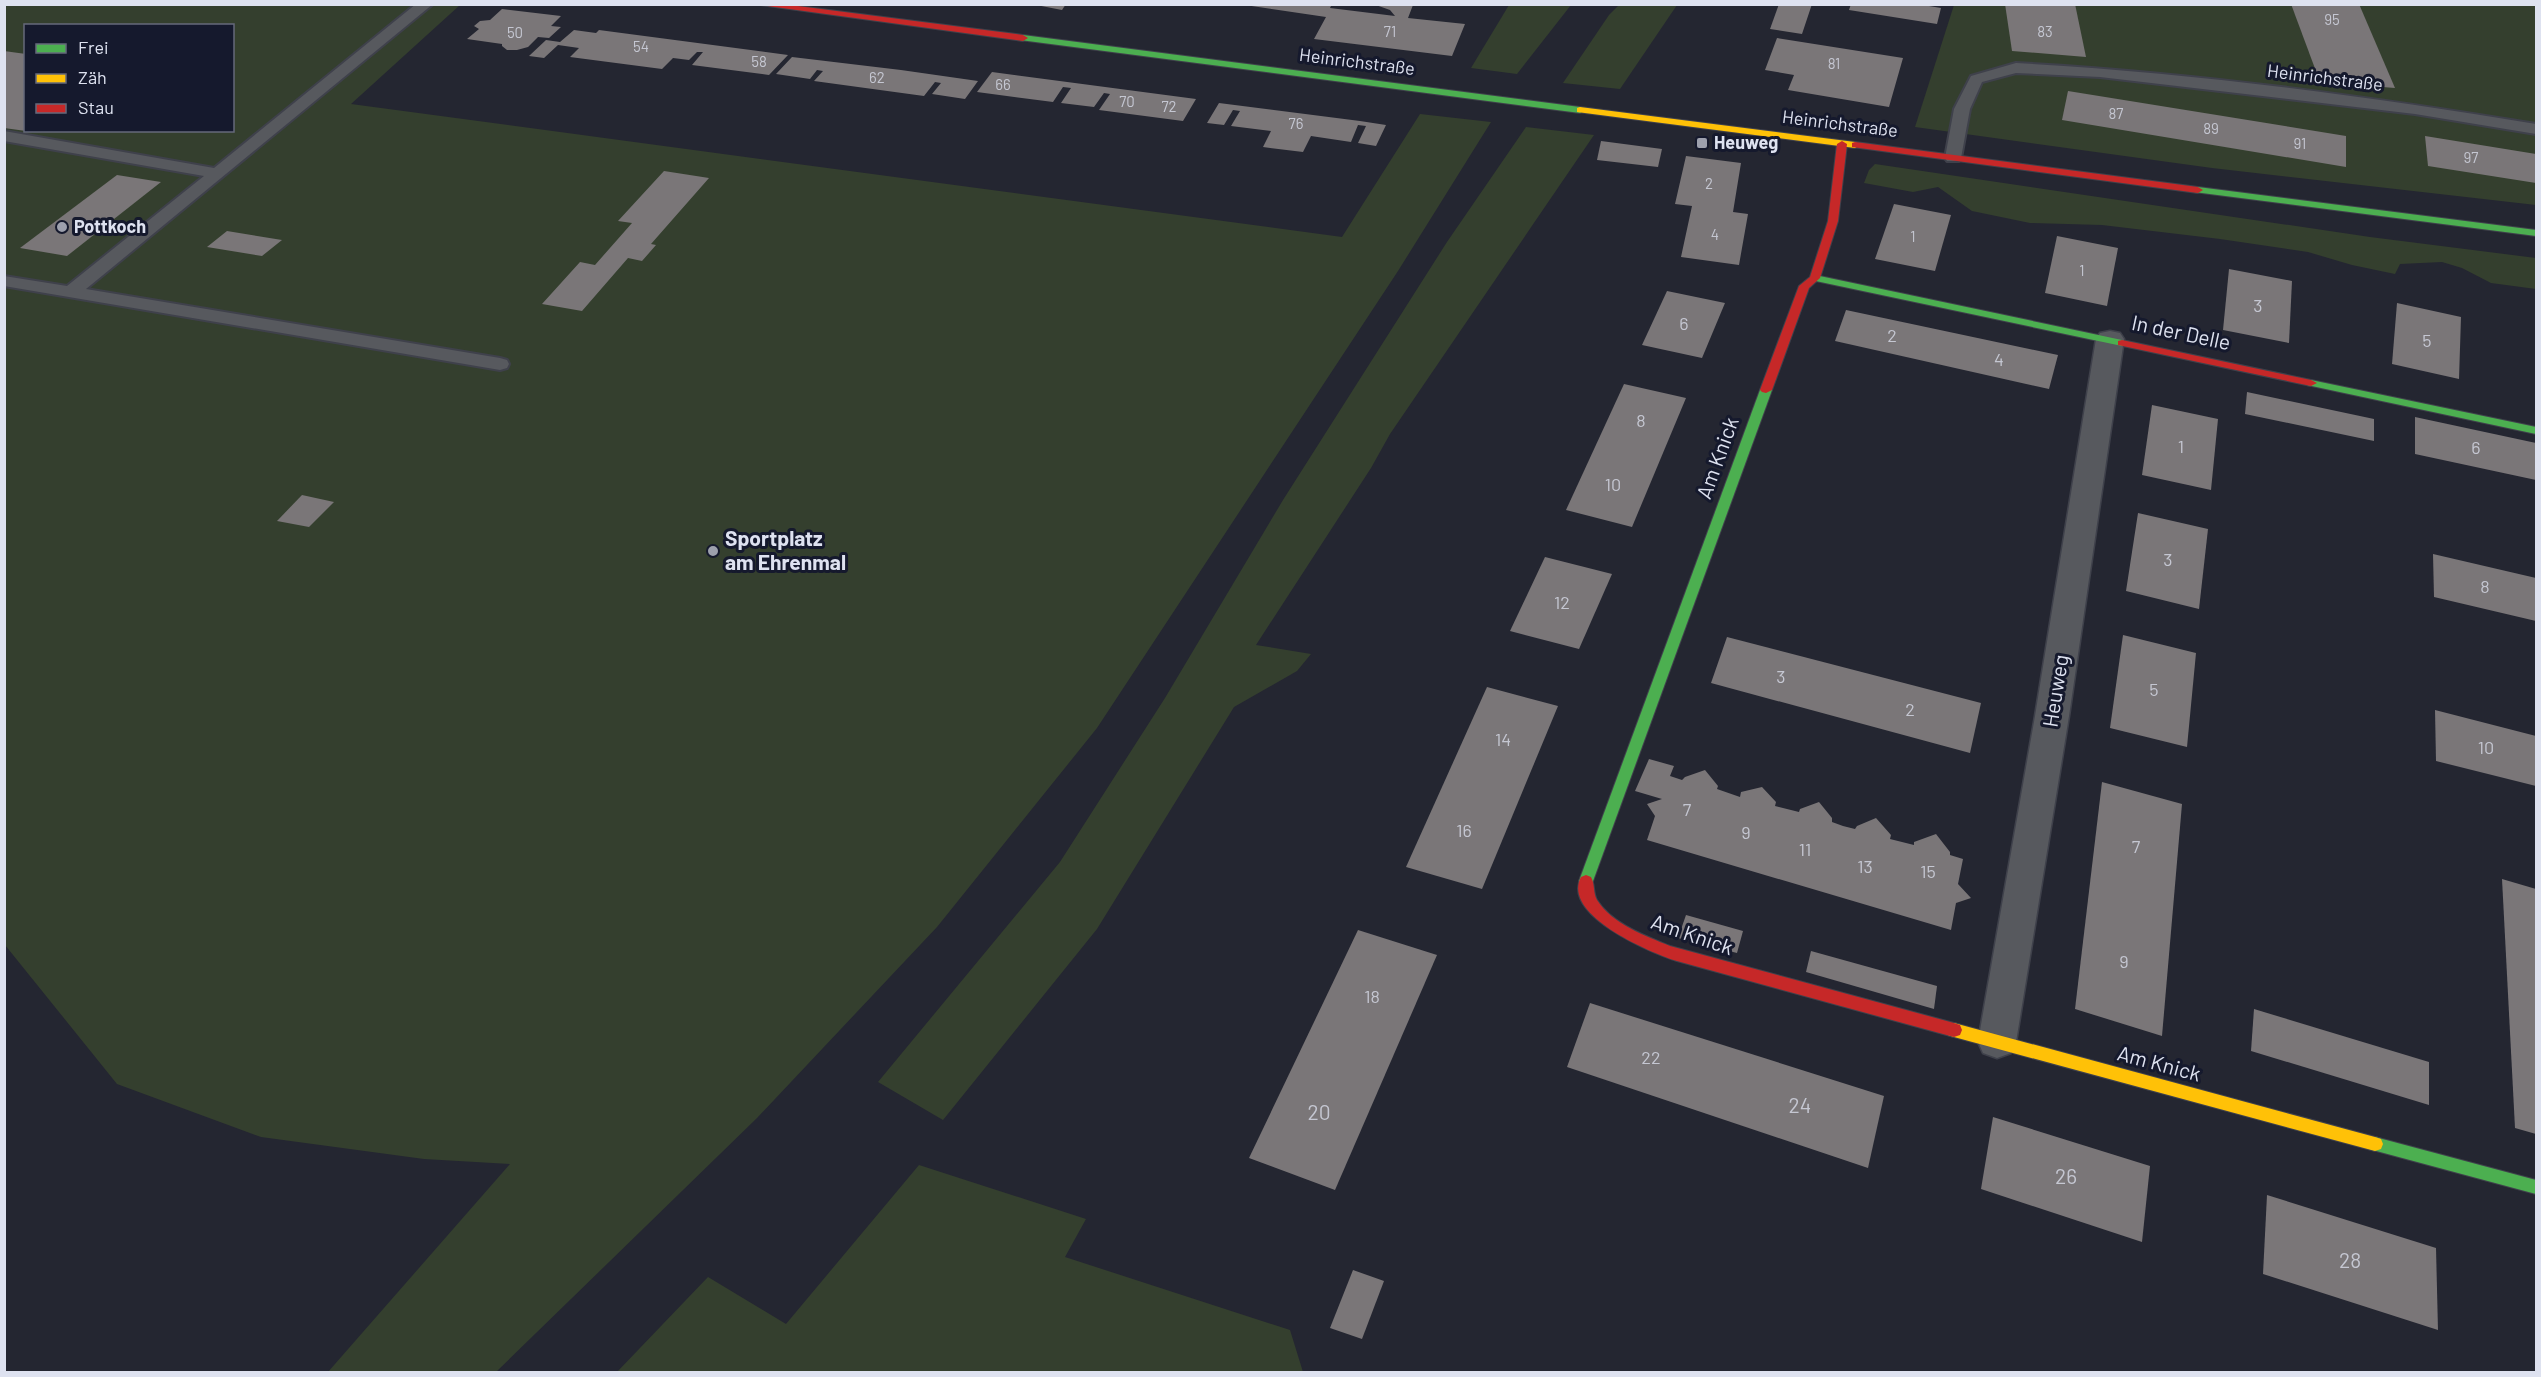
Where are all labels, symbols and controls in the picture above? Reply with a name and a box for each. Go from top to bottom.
house number: 95 [2324,10,2340,28]
house number: 71 [1384,22,1396,40]
house number: 83 [2037,22,2053,40]
house number: 50 [507,23,523,41]
legend [24,24,234,132]
text: Frei [78,36,109,58]
house number: 54 [633,37,649,55]
street label: Heinrichstraße [1298,43,1416,79]
house number: 58 [751,52,767,70]
house number: 81 [1828,54,1840,72]
street label: Heinrichstraße [2266,59,2384,95]
text: Zäh [78,66,107,88]
house number: 62 [869,68,885,86]
house number: 66 [995,75,1011,93]
house number: 70 [1119,92,1135,110]
text: Stau [78,96,114,118]
house number: 72 [1161,97,1177,115]
house number: 87 [2109,104,2123,122]
street label: Heinrichstraße [1781,105,1899,141]
house number: 76 [1289,114,1303,132]
house number: 89 [2203,119,2219,137]
place label: Heuweg [1714,131,1778,153]
house number: 91 [2294,134,2306,152]
marker: Heuweg [1695,136,1709,150]
house number: 97 [2464,148,2478,166]
house number: 2 [1705,174,1713,192]
place label: Pottkoch [74,215,146,237]
marker: Pottkoch [55,220,69,234]
house number: 4 [1711,225,1719,243]
house number: 1 [1910,227,1916,245]
house number: 1 [2079,261,2085,279]
house number: 3 [2253,294,2263,316]
street label: In der Delle [2130,309,2233,354]
house number: 6 [1679,312,1689,334]
house number: 2 [1887,324,1897,346]
house number: 5 [2422,329,2432,351]
house number: 4 [1994,348,2004,370]
house number: 8 [1636,409,1646,431]
street label: Am Knick [1690,413,1743,502]
house number: 1 [2178,435,2184,457]
house number: 6 [2471,436,2481,458]
house number: 10 [1605,473,1621,495]
place label: Sportplatz am Ehrenmal [725,525,846,574]
marker: Sportplatz am Ehrenmal [706,544,720,558]
house number: 3 [2163,548,2173,570]
house number: 8 [2480,575,2490,597]
house number: 12 [1554,591,1570,613]
street label: Heuweg [2036,653,2073,729]
house number: 3 [1776,665,1786,687]
house number: 5 [2149,678,2159,700]
house number: 2 [1905,698,1915,720]
house number: 14 [1495,728,1511,750]
house number: 10 [2478,736,2494,758]
house number: 7 [1683,798,1692,820]
house number: 16 [1456,819,1472,841]
house number: 9 [1741,821,1751,843]
house number: 7 [2132,835,2141,857]
house number: 11 [1799,838,1811,860]
house number: 13 [1857,855,1873,877]
house number: 15 [1920,860,1936,882]
street label: Am Knick [1648,908,1737,959]
house number: 9 [2119,950,2129,972]
house number: 18 [1364,985,1380,1007]
street label: Am Knick [2115,1039,2204,1086]
house number: 22 [1641,1046,1661,1068]
house number: 24 [1789,1092,1811,1117]
house number: 20 [1307,1099,1331,1124]
house number: 26 [2055,1163,2077,1188]
house number: 28 [2339,1247,2361,1272]

